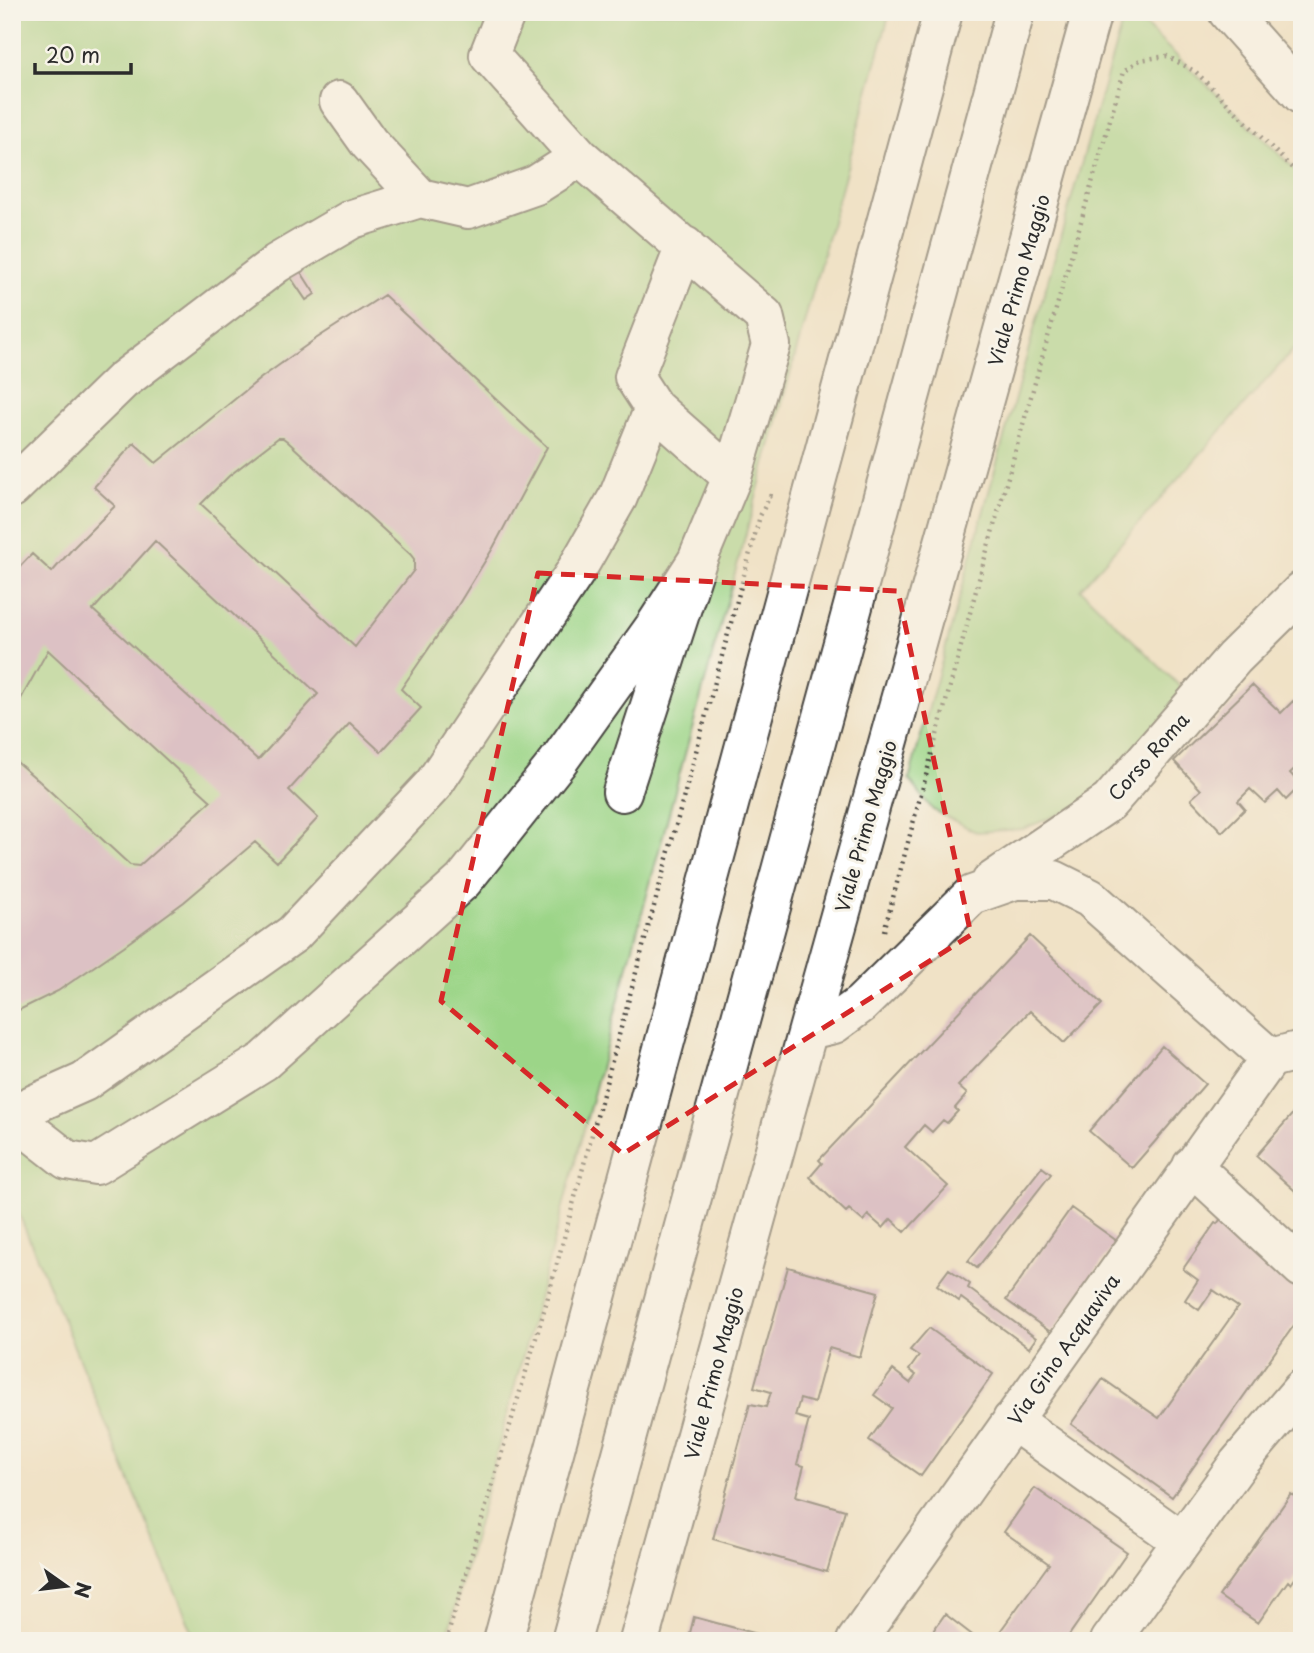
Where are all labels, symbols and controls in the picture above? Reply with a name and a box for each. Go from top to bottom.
scale bar [35,32,131,76]
text: 20 m [46,38,100,70]
street label: Viale Primo Maggio [980,191,1056,369]
street label: Corso Roma [1101,706,1195,806]
street label: Viale Primo Maggio [827,737,903,915]
street label: Via Gino Acquaviva [1000,1268,1126,1430]
street label: Viale Primo Maggio [676,1283,750,1463]
north arrow [32,1552,102,1622]
text: N [68,1580,99,1601]

